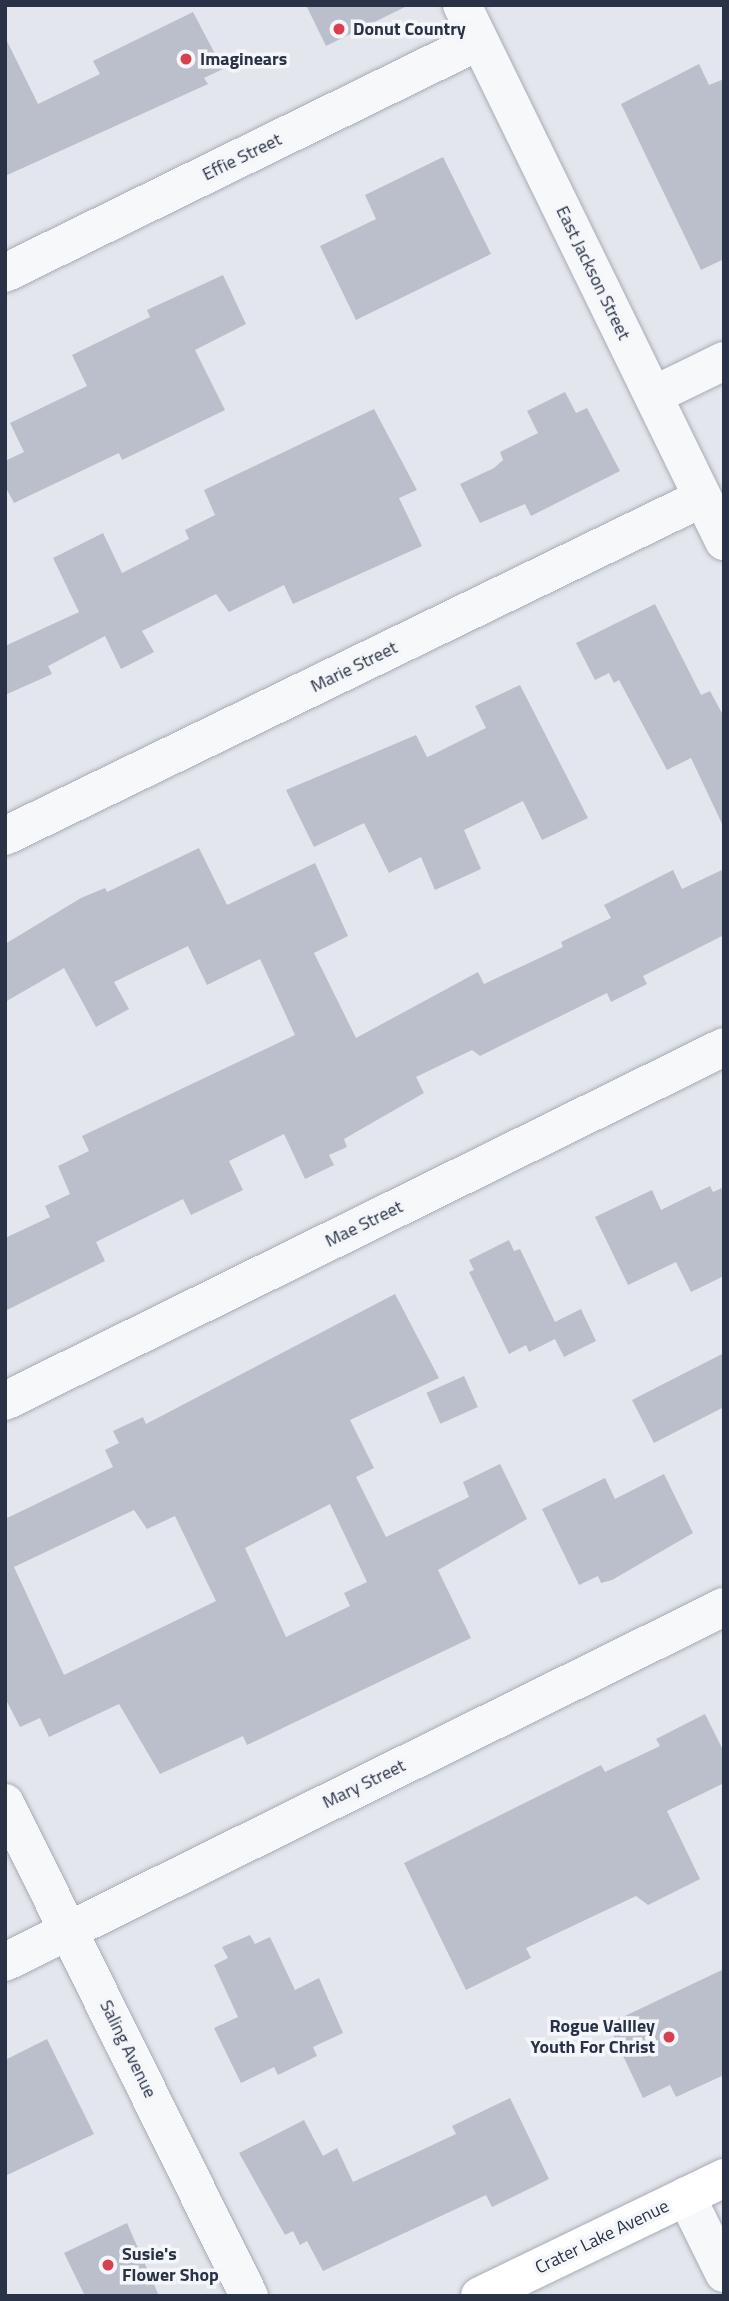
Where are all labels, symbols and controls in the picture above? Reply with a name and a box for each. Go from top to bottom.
place label: Donut Country [353,18,466,40]
marker: Donut Country [331,21,347,37]
place label: Imaginears [200,48,287,70]
marker: Imaginears [178,51,194,67]
street label: Effie Street [199,129,285,185]
street label: East Jackson Street [551,203,635,343]
street label: Marie Street [307,637,401,697]
street label: Mae Street [322,1196,406,1252]
street label: Mary Street [319,1755,409,1813]
street label: Saling Avenue [95,1997,161,2101]
place label: Rogue Vallley Youth For Christ [531,2016,655,2058]
marker: Rogue Vallley Youth For Christ [661,2029,677,2045]
street label: Crater Lake Avenue [532,2195,672,2279]
place label: Susie's Flower Shop [122,2244,219,2286]
marker: Susie's Flower Shop [100,2257,116,2273]

